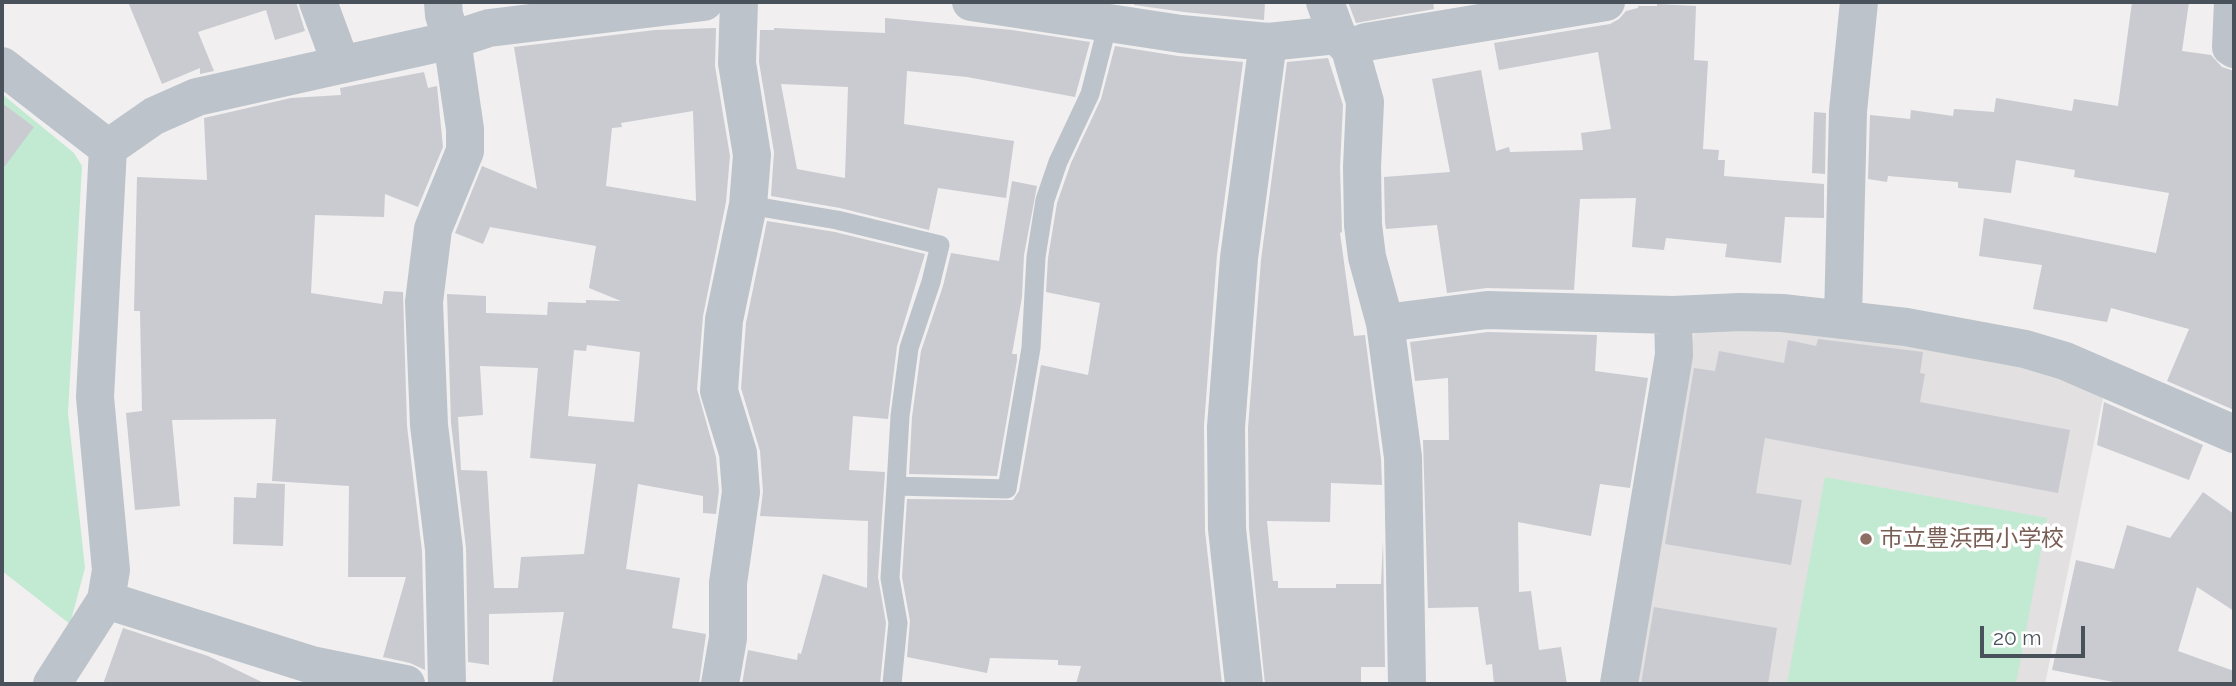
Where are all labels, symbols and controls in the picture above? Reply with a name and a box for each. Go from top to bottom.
place label: 市立豊浜西小学校 [1880,525,2064,553]
marker: 市立豊浜西小学校 [1858,531,1874,547]
scale bar [1984,612,2089,656]
text: 20 m [1993,625,2041,650]

